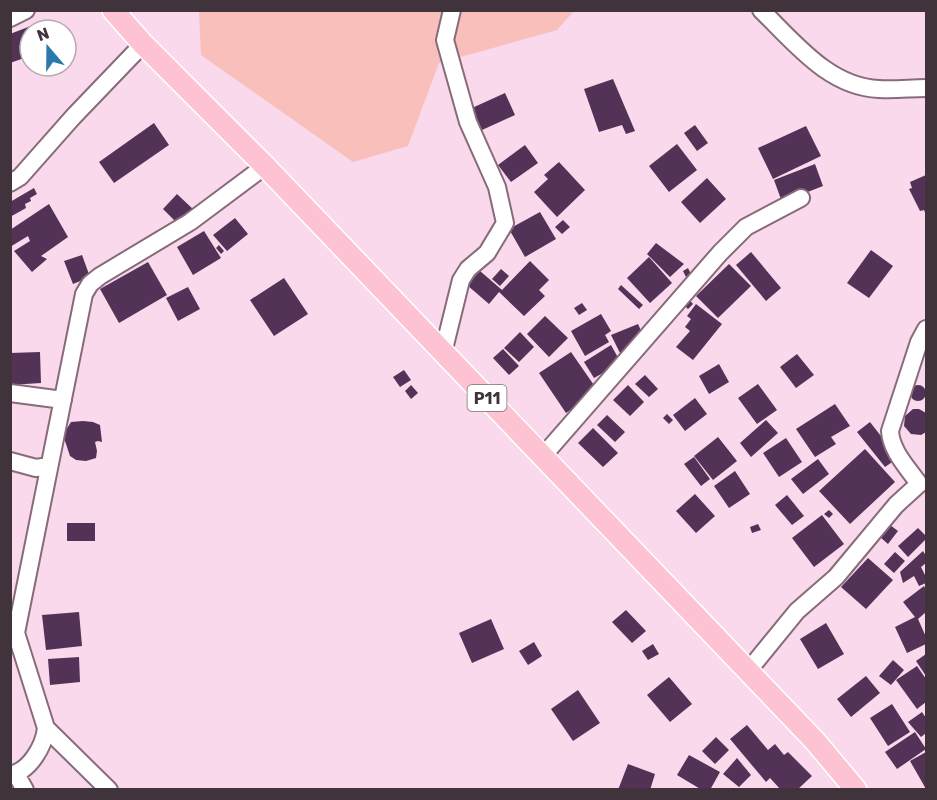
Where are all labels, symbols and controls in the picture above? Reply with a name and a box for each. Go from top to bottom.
north arrow [18,18,78,78]
text: N [34,23,52,45]
road number: P11 [468,385,506,411]

